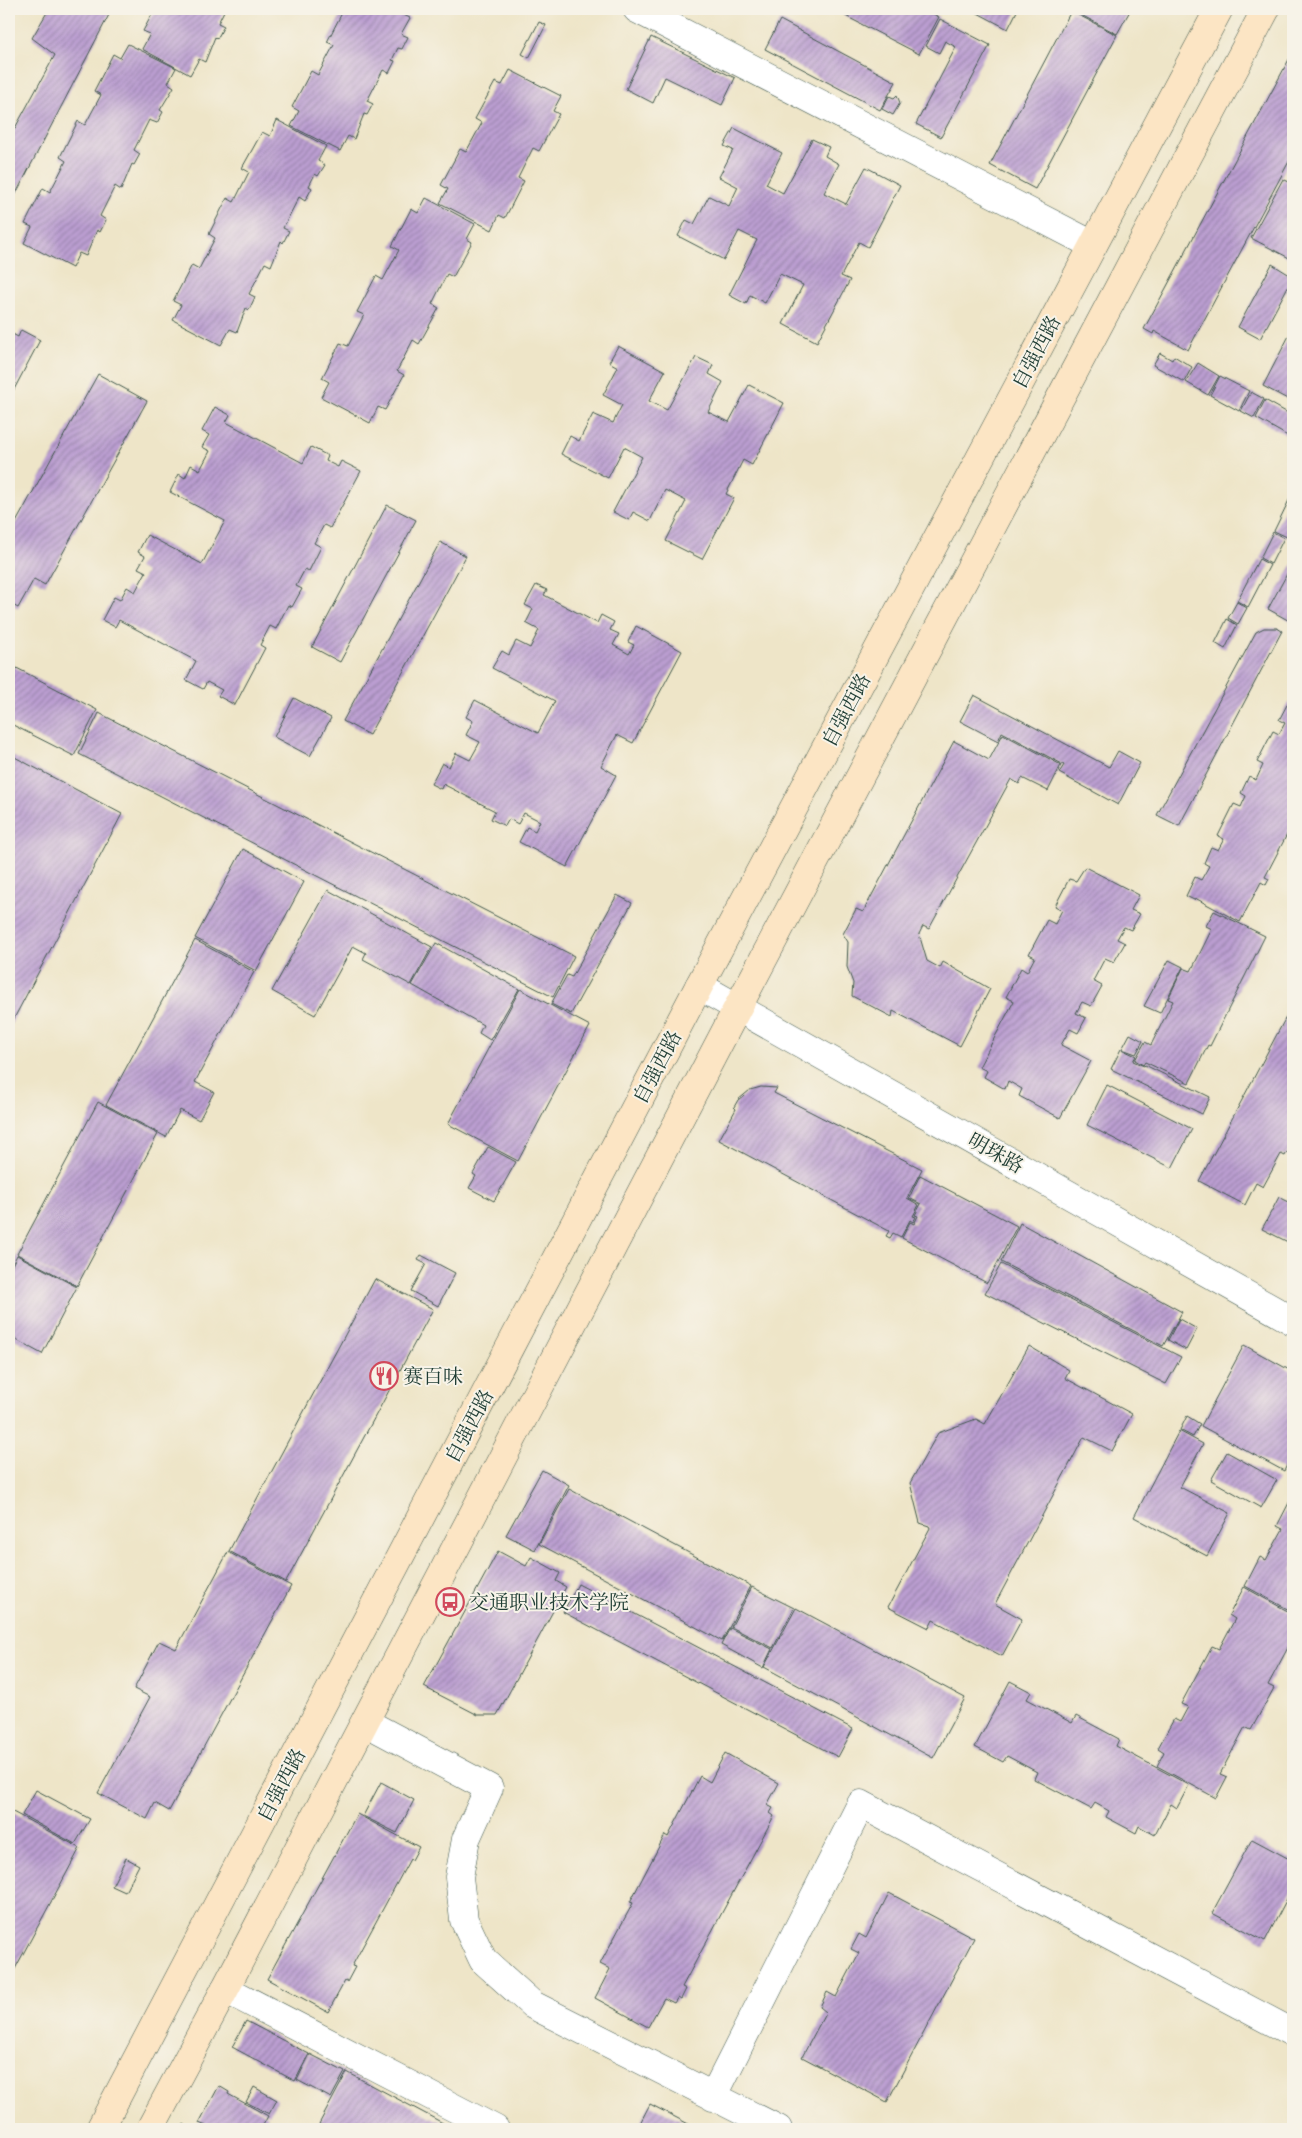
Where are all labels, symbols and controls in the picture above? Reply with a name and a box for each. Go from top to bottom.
street label: 自强西路 [1007,311,1065,393]
street label: 自强西路 [817,669,875,751]
street label: 自强西路 [628,1026,686,1108]
street label: 明珠路 [964,1128,1028,1178]
restaurant icon: 赛百味 [369,1361,399,1391]
place label: 赛百味 [403,1364,463,1388]
street label: 自强西路 [440,1385,498,1467]
bus stop icon: 交通职业技术学院 [435,1587,465,1617]
place label: 交通职业技术学院 [469,1590,629,1614]
street label: 自强西路 [252,1744,310,1826]

